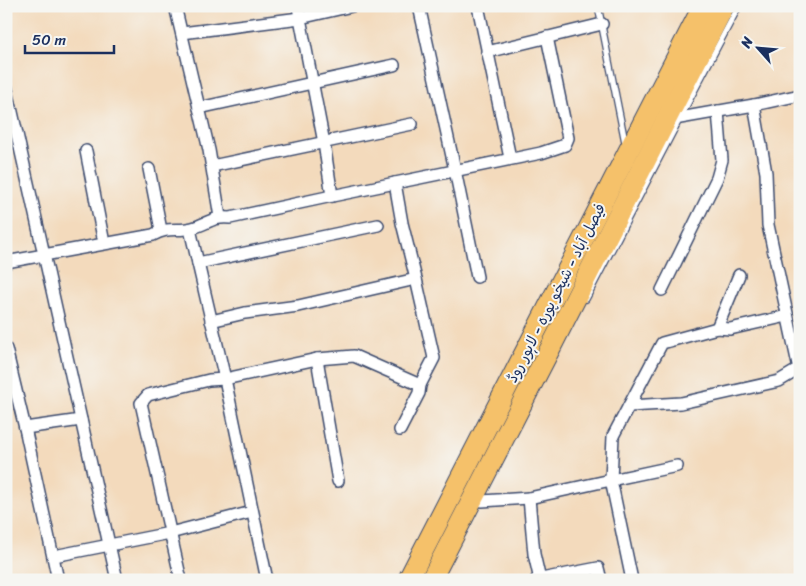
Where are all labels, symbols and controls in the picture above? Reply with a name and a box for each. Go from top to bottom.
scale bar [25,22,114,54]
north arrow [734,22,784,72]
text: 50 m [32,27,67,53]
text: N [733,32,760,53]
street label: فیصل آباد - شیخو پورہ - لاہور روڈ [499,199,613,387]

